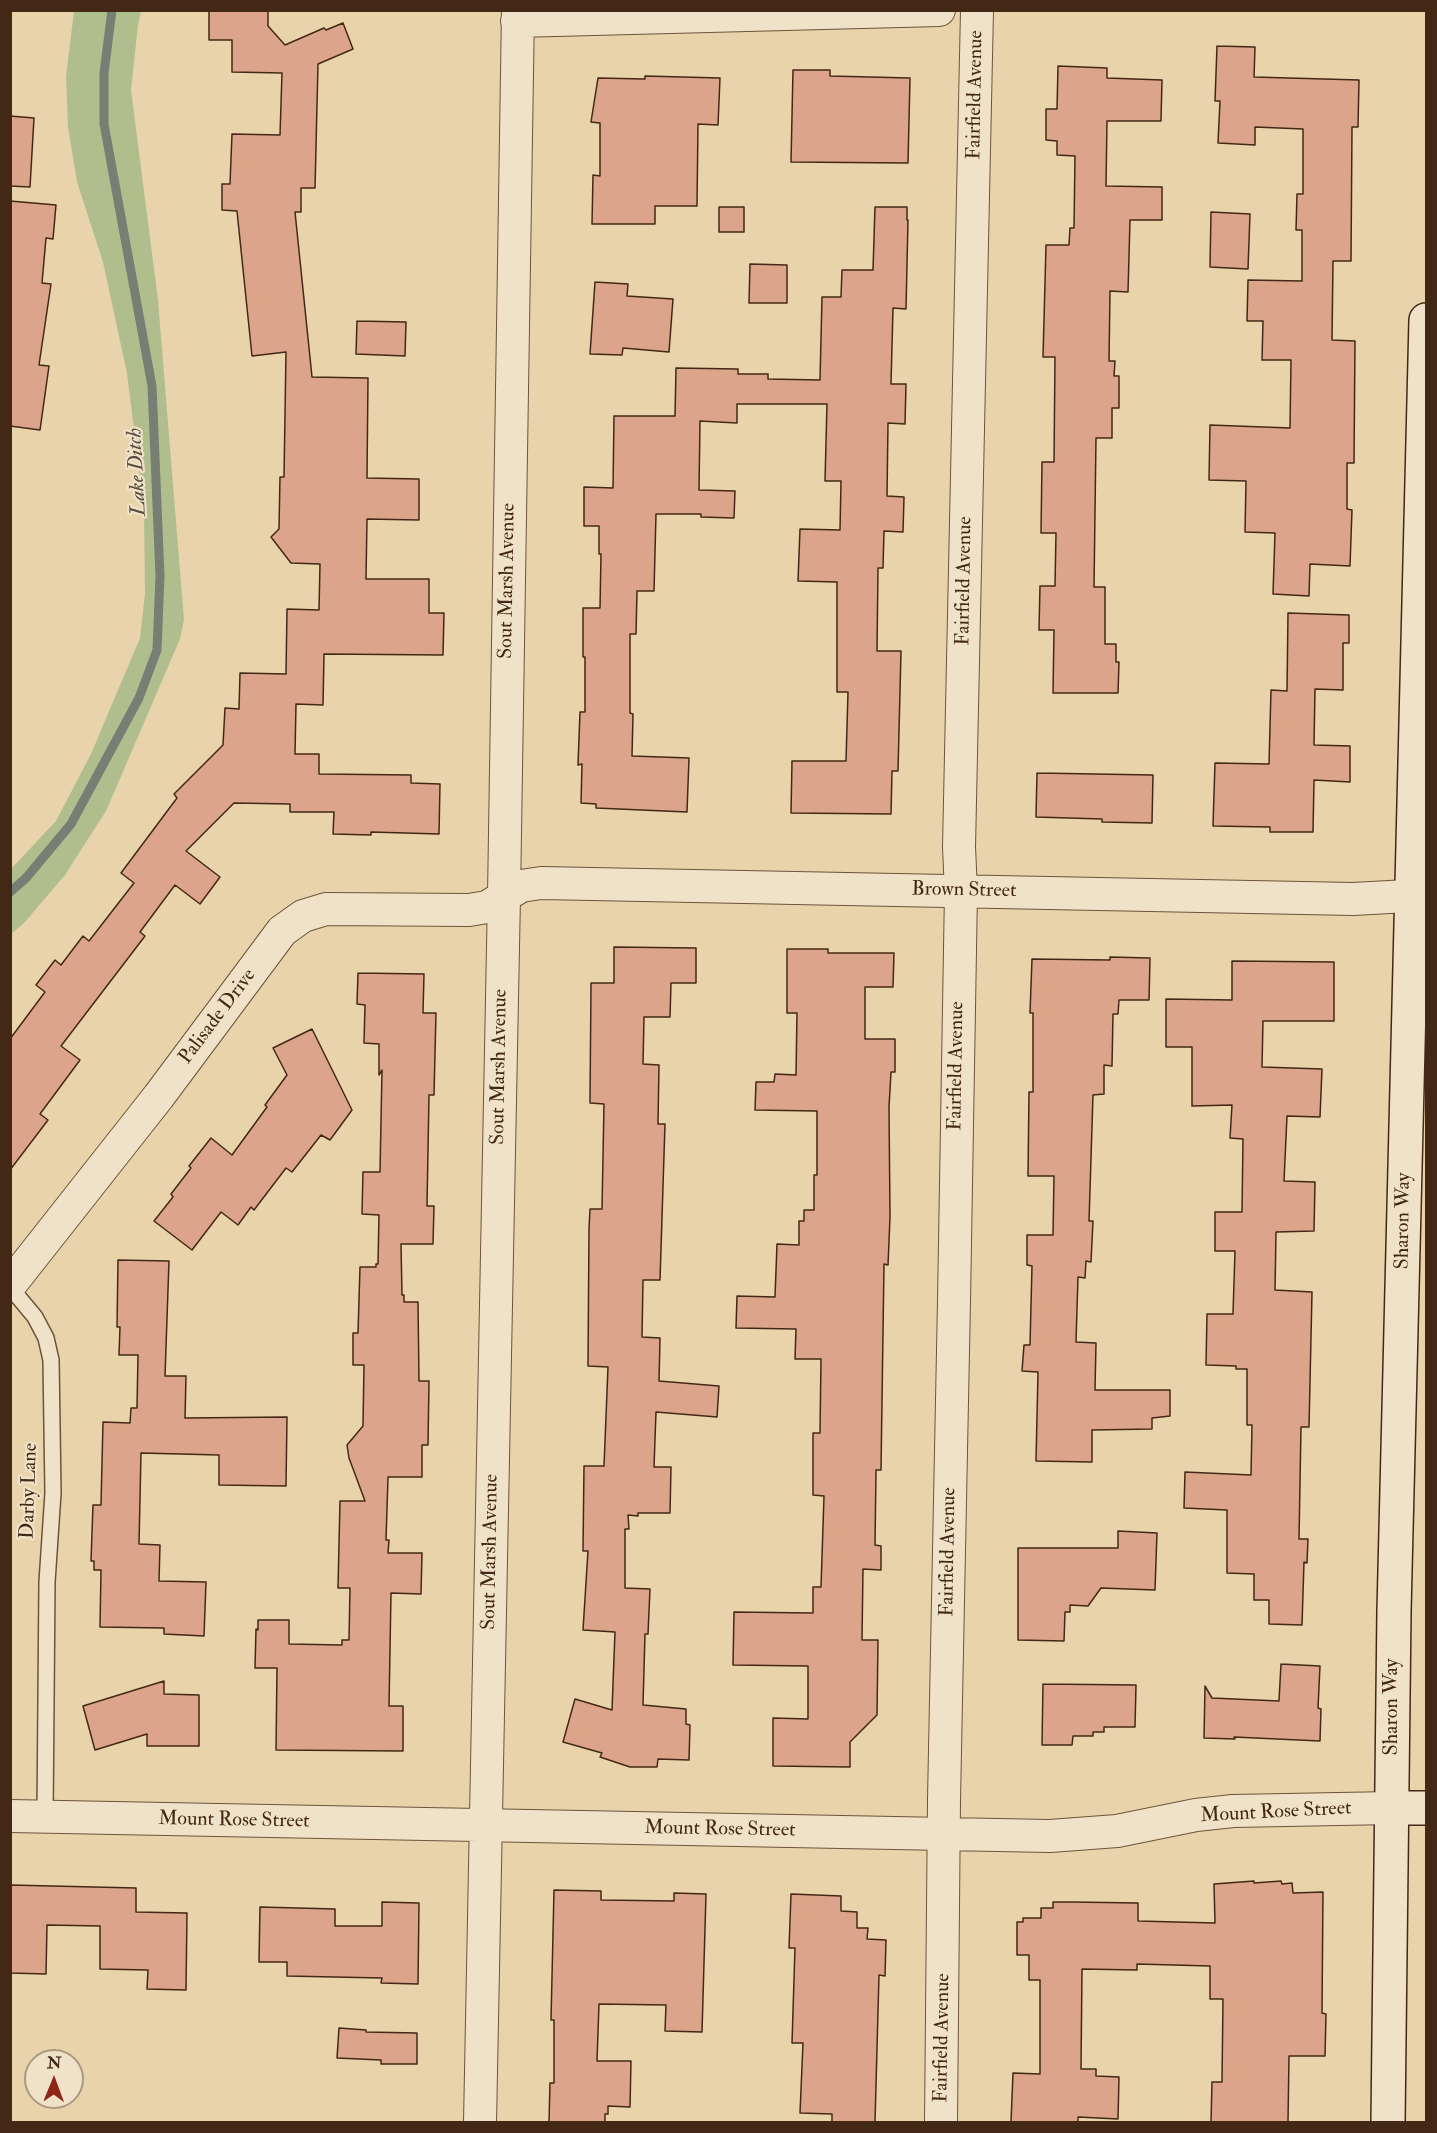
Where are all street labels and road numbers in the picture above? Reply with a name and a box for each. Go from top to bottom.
street label: Fairfield Avenue [963,30,989,160]
street label: Sout Marsh Avenue [495,503,521,659]
street label: Fairfield Avenue [952,516,978,646]
street label: Brown Street [911,878,1017,904]
street label: Palisade Drive [174,965,262,1069]
street label: Sout Marsh Avenue [487,989,513,1145]
street label: Fairfield Avenue [944,1001,970,1131]
street label: Sharon Way [1391,1172,1417,1270]
street label: Darby Lane [16,1443,44,1539]
street label: Sout Marsh Avenue [478,1474,504,1630]
street label: Fairfield Avenue [936,1487,962,1617]
street label: Sharon Way [1381,1659,1405,1755]
street label: Mount Rose Street [1200,1797,1352,1829]
street label: Mount Rose Street [158,1808,310,1834]
street label: Mount Rose Street [644,1817,796,1843]
street label: Fairfield Avenue [930,1973,956,2103]

